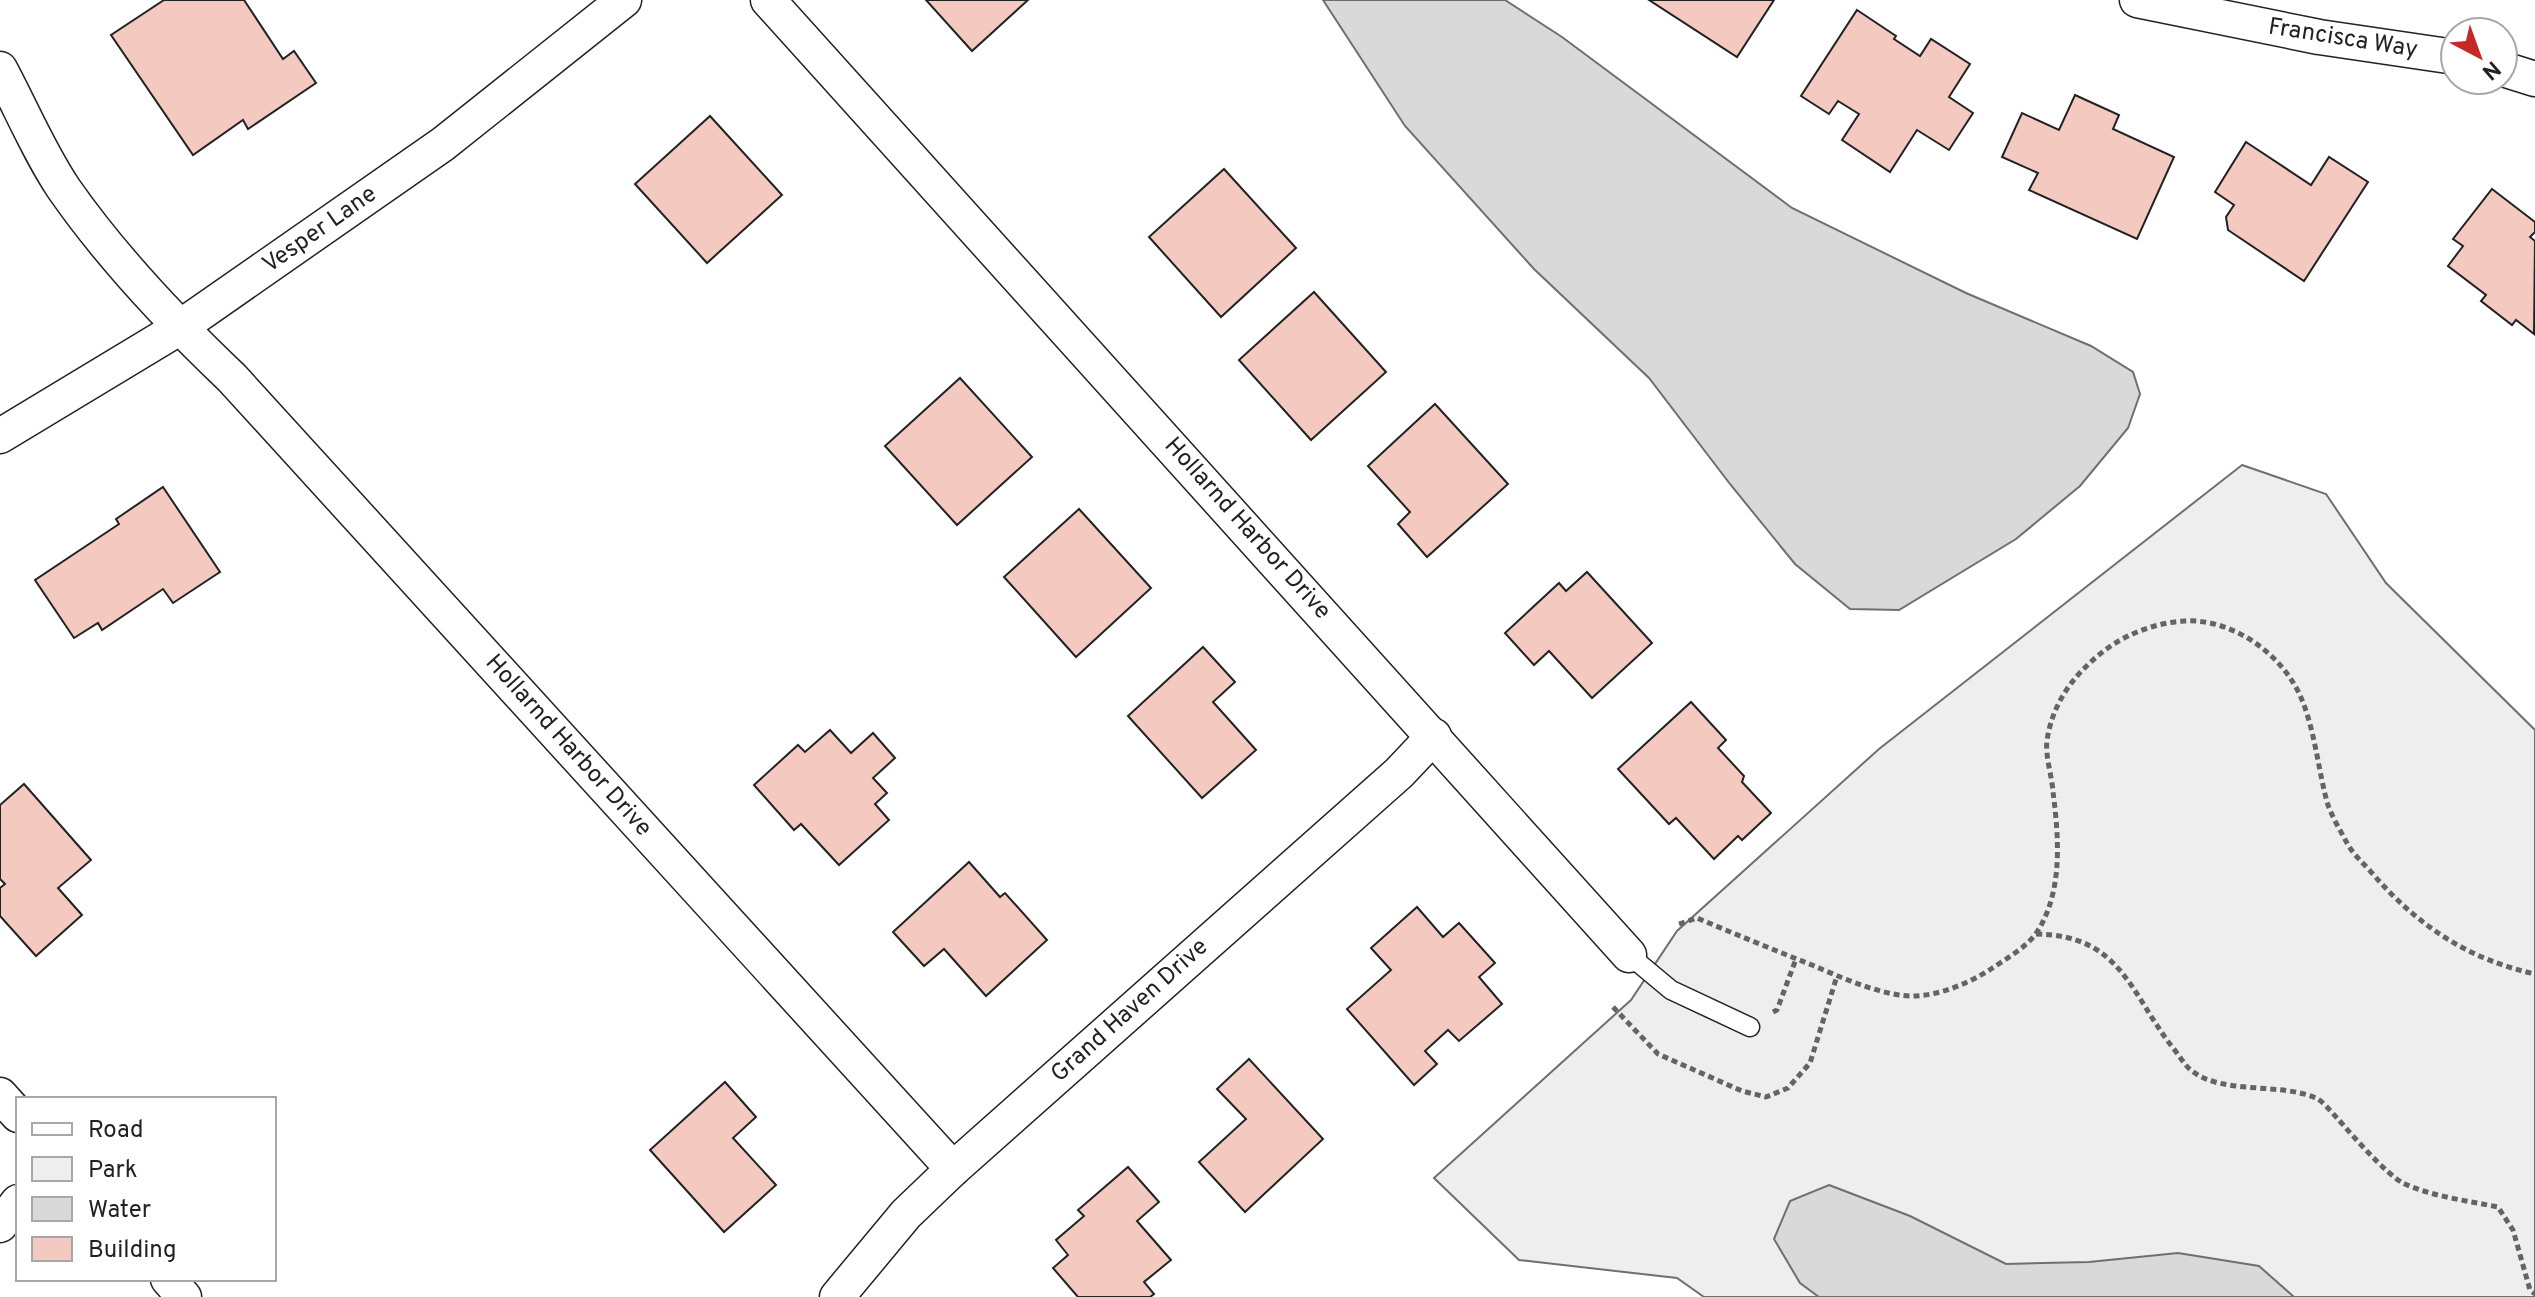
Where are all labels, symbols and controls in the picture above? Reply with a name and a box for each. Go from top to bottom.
street label: Francisca Way [2266,12,2420,66]
north arrow [2439,16,2519,96]
text: N [2476,54,2505,85]
street label: Vesper Lane [257,180,383,280]
street label: Hollarnd Harbor Drive [1157,432,1337,626]
street label: Hollarnd Harbor Drive [478,649,658,843]
street label: Grand Haven Drive [1045,933,1215,1089]
legend [16,1097,276,1281]
text: Road [88,1116,144,1146]
text: Park [88,1156,138,1186]
text: Water [88,1196,151,1226]
text: Building [88,1236,177,1266]

